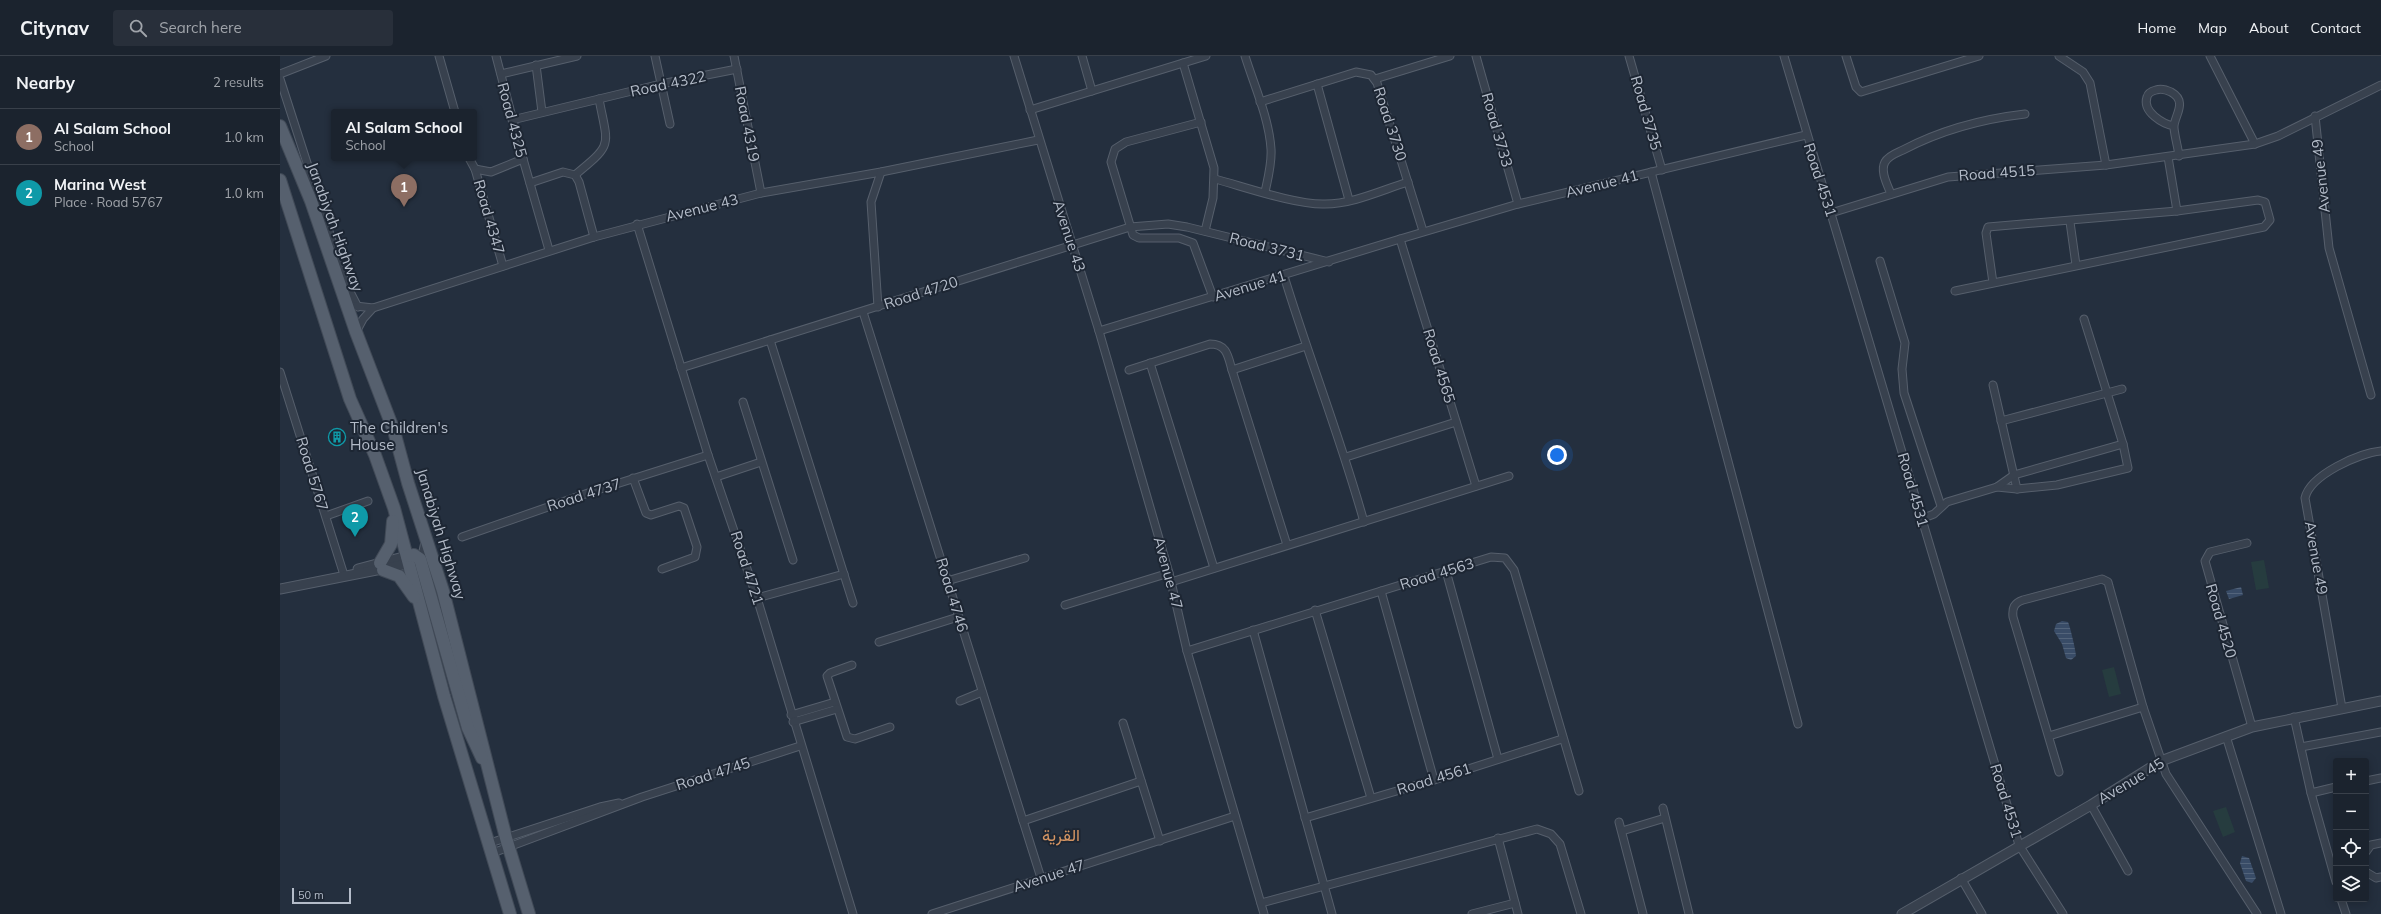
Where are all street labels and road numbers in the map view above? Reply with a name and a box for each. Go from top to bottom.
street label: Road 4322 [628,66,707,101]
street label: Road 3735 [1627,73,1666,152]
street label: Road 4325 [493,80,532,159]
street label: Road 4319 [731,84,764,163]
street label: Road 3730 [1370,84,1411,163]
street label: Road 3733 [1478,90,1517,169]
street label: Avenue 49 [2307,138,2334,214]
street label: Road 4531 [1800,140,1841,219]
street label: Janabiyah Highway [303,159,368,294]
street label: Road 4515 [1958,160,2036,185]
street label: Avenue 41 [1564,165,1640,202]
street label: Road 4347 [470,177,509,256]
street label: Avenue 43 [664,189,740,226]
street label: Avenue 43 [1049,198,1090,274]
street label: Road 3731 [1228,228,1307,265]
street label: Avenue 41 [1212,266,1288,305]
street label: Road 4720 [881,272,960,313]
street label: Road 4565 [1419,326,1460,405]
street label: Road 5767 [292,434,333,513]
street label: Road 4531 [1894,450,1933,529]
street label: Janabiyah Highway [412,466,471,602]
street label: Road 4737 [544,474,623,515]
street label: Avenue 49 [2301,520,2332,596]
street label: Road 4721 [727,528,768,607]
street label: Avenue 47 [1150,535,1187,611]
street label: Road 4563 [1397,553,1476,594]
street label: Road 4746 [932,555,973,634]
street label: Road 4520 [2202,581,2241,660]
street label: Road 4745 [673,753,752,794]
street label: Avenue 45 [2094,753,2167,808]
street label: Road 4561 [1394,758,1473,799]
street label: Road 4531 [1986,761,2027,840]
street label: Avenue 47 [1011,855,1087,896]

